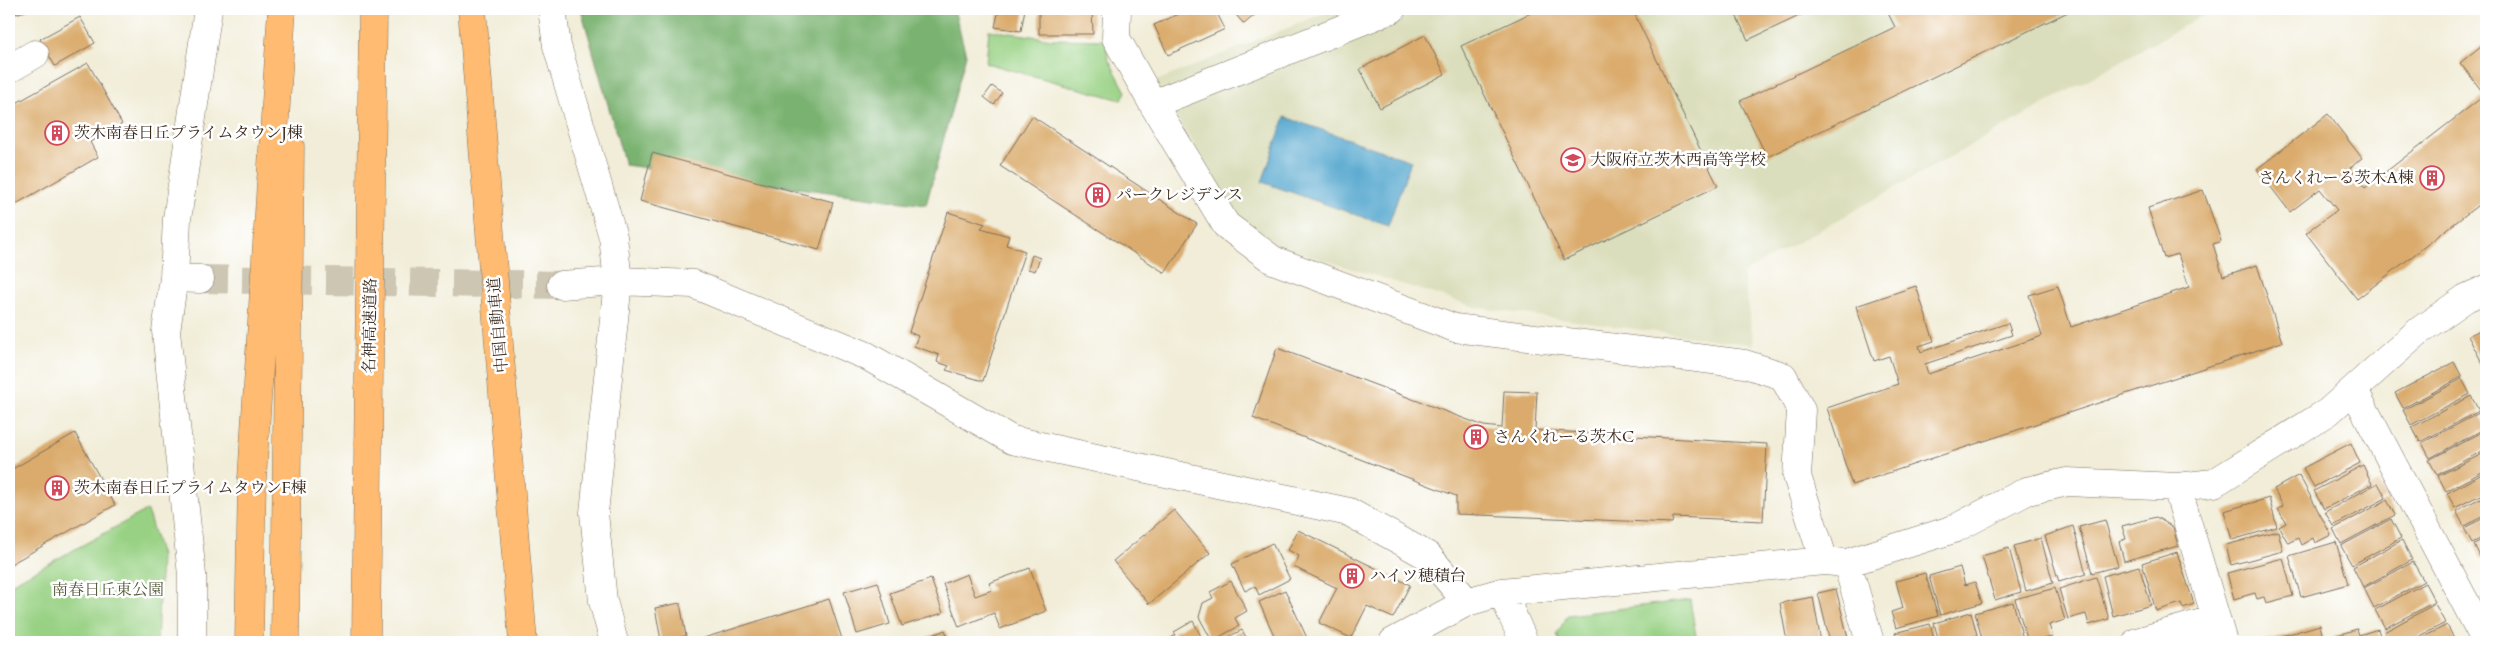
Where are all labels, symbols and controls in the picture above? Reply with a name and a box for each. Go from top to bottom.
building icon: 茨木南春日丘プライムタウンJ棟 [44,120,70,146]
place label: 茨木南春日丘プライムタウンJ棟 [74,122,303,144]
school or university icon: 大阪府立茨木西高等学校 [1560,147,1586,173]
place label: 大阪府立茨木西高等学校 [1590,149,1766,171]
building icon: さんくれーる茨木A棟 [2419,165,2445,191]
place label: さんくれーる茨木A棟 [2259,167,2414,189]
building icon: パークレジデンス [1085,182,1111,208]
place label: パークレジデンス [1116,184,1243,206]
street label: 中国自動車道 [483,276,513,374]
street label: 名神高速道路 [358,278,382,374]
building icon: さんくれーる茨木C [1463,424,1489,450]
place label: さんくれーる茨木C [1494,426,1634,448]
building icon: 茨木南春日丘プライムタウンF棟 [44,475,70,501]
place label: 茨木南春日丘プライムタウンF棟 [74,477,307,499]
building icon: ハイツ穂積台 [1339,563,1365,589]
place label: ハイツ穂積台 [1370,565,1466,587]
park label: 南春日丘東公園 [52,579,164,601]

